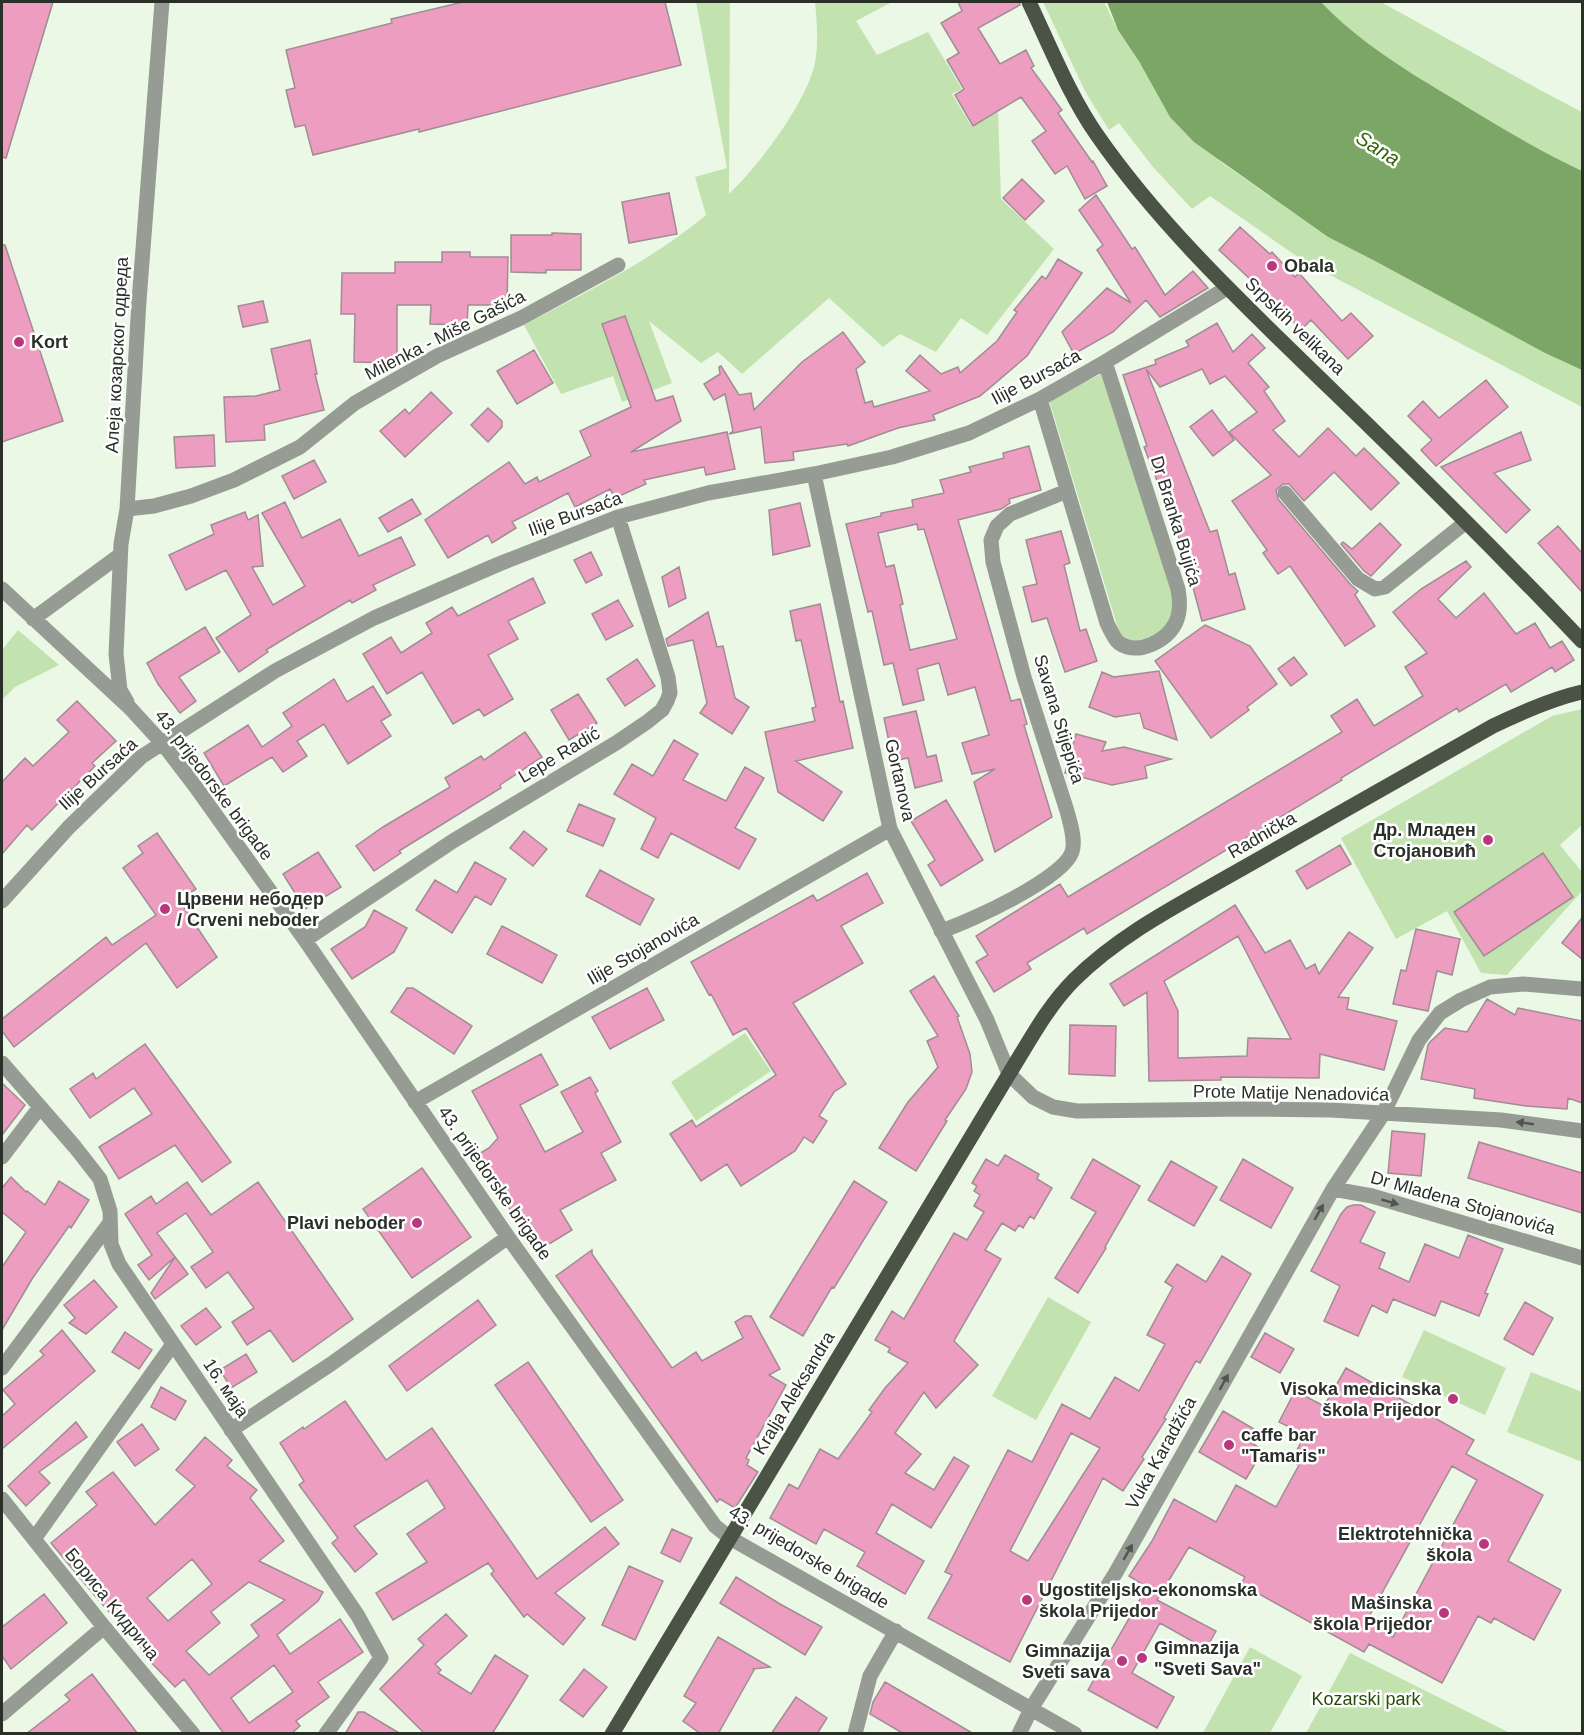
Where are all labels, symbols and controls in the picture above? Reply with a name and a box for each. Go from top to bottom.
water label: Sana [1352,126,1404,170]
street label: Алеја козарског одреда [102,255,132,454]
place label: Obala [1284,256,1335,276]
marker: Obala [1265,259,1279,273]
street label: Srpskih velikana [1241,273,1350,379]
street label: Milenka - Miše Gašića [362,285,529,384]
place label: Kort [31,332,68,352]
marker: Kort [12,335,26,349]
street label: Ilije Bursaća [988,345,1085,409]
street label: Dr Branka Bujića [1147,453,1206,589]
street label: Ilije Bursaća [526,487,625,540]
street label: Savana Stijepića [1030,652,1088,787]
street label: 43. prijedorske brigade [151,706,277,864]
street label: Lepe Radić [515,723,603,787]
street label: Ilije Bursaća [55,733,142,814]
street label: Gortanova [881,737,919,824]
street label: Radnička [1225,807,1300,862]
place label: Др. Младен Стојановић [1373,820,1476,861]
marker: Др. Младен Стојановић [1481,833,1495,847]
place label: Црвени небодер / Crveni neboder [177,889,324,930]
marker: Црвени небодер / Crveni neboder [158,902,172,916]
street label: Ilije Stojanovića [584,909,703,989]
street label: Prote Matije Nenadovića [1193,1081,1390,1105]
street label: 43. prijedorske brigade [434,1102,556,1264]
one-way arrow [1515,1119,1534,1128]
street label: Dr Mladena Stojanovića [1368,1167,1559,1239]
one-way arrow [1381,1197,1399,1207]
one-way arrow [1314,1204,1325,1220]
place label: Plavi neboder [287,1213,405,1233]
marker: Plavi neboder [410,1216,424,1230]
street label: Kralja Aleksandra [749,1327,839,1458]
street label: 16. маја [199,1355,253,1422]
one-way arrow [1218,1373,1228,1390]
place label: Visoka medicinska škola Prijedor [1280,1379,1442,1420]
street label: Vuka Karadžića [1122,1392,1201,1513]
marker: Visoka medicinska škola Prijedor [1446,1392,1460,1406]
place label: caffe bar "Tamaris" [1241,1425,1326,1466]
marker: caffe bar "Tamaris" [1222,1438,1236,1452]
street label: 43. prijedorske brigade [725,1501,893,1613]
place label: Elektrotehnička škola [1338,1524,1473,1565]
marker: Elektrotehnička škola [1477,1537,1491,1551]
one-way arrow [1123,1543,1133,1560]
street label: Бориса Kидрича [61,1544,164,1665]
place label: Ugostiteljsko-ekonomska škola Prijedor [1039,1580,1258,1621]
marker: Ugostiteljsko-ekonomska škola Prijedor [1020,1593,1034,1607]
place label: Mašinska škola Prijedor [1313,1593,1433,1634]
marker: Mašinska škola Prijedor [1437,1606,1451,1620]
place label: Gimnazija "Sveti Sava" [1154,1638,1261,1679]
place label: Gimnazija Sveti sava [1022,1641,1111,1682]
marker: Gimnazija "Sveti Sava" [1135,1651,1149,1665]
marker: Gimnazija Sveti sava [1115,1654,1129,1668]
park label: Kozarski park [1311,1689,1422,1709]

